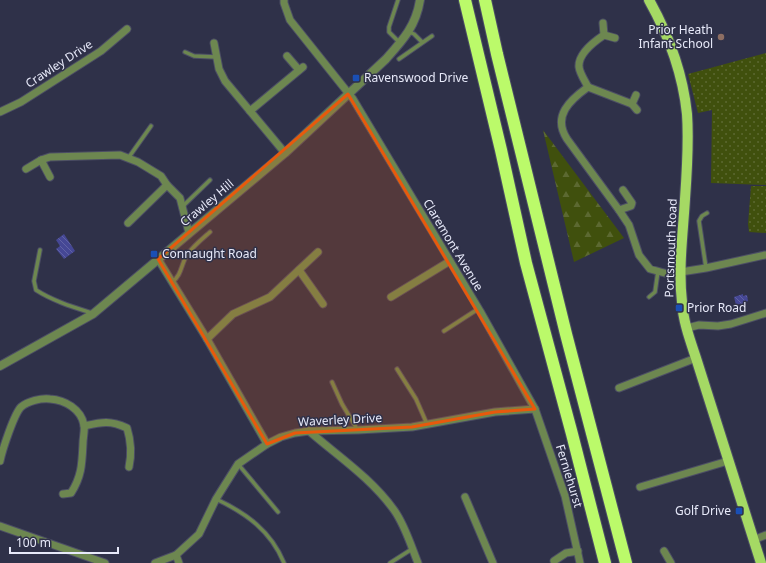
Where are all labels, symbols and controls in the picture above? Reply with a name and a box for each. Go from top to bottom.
place label: Prior Heath Infant School [638,21,713,52]
marker: Prior Heath Infant School [716,32,726,42]
street label: Crawley Drive [22,35,96,92]
place label: Ravenswood Drive [364,69,469,86]
marker: Ravenswood Drive [351,73,361,83]
street label: Crawley Hill [176,175,237,230]
street label: Claremont Avenue [419,196,488,294]
street label: Portsmouth Road [660,198,681,298]
place label: Connaught Road [162,245,257,262]
marker: Connaught Road [149,249,159,259]
place label: Prior Road [687,299,747,316]
marker: Prior Road [674,303,684,313]
street label: Waverley Drive [298,409,383,430]
street label: Ferniehurst [552,442,587,510]
place label: Golf Drive [675,502,731,519]
marker: Golf Drive [734,506,744,516]
scale bar [10,529,118,555]
text: 100 m [16,534,51,551]

